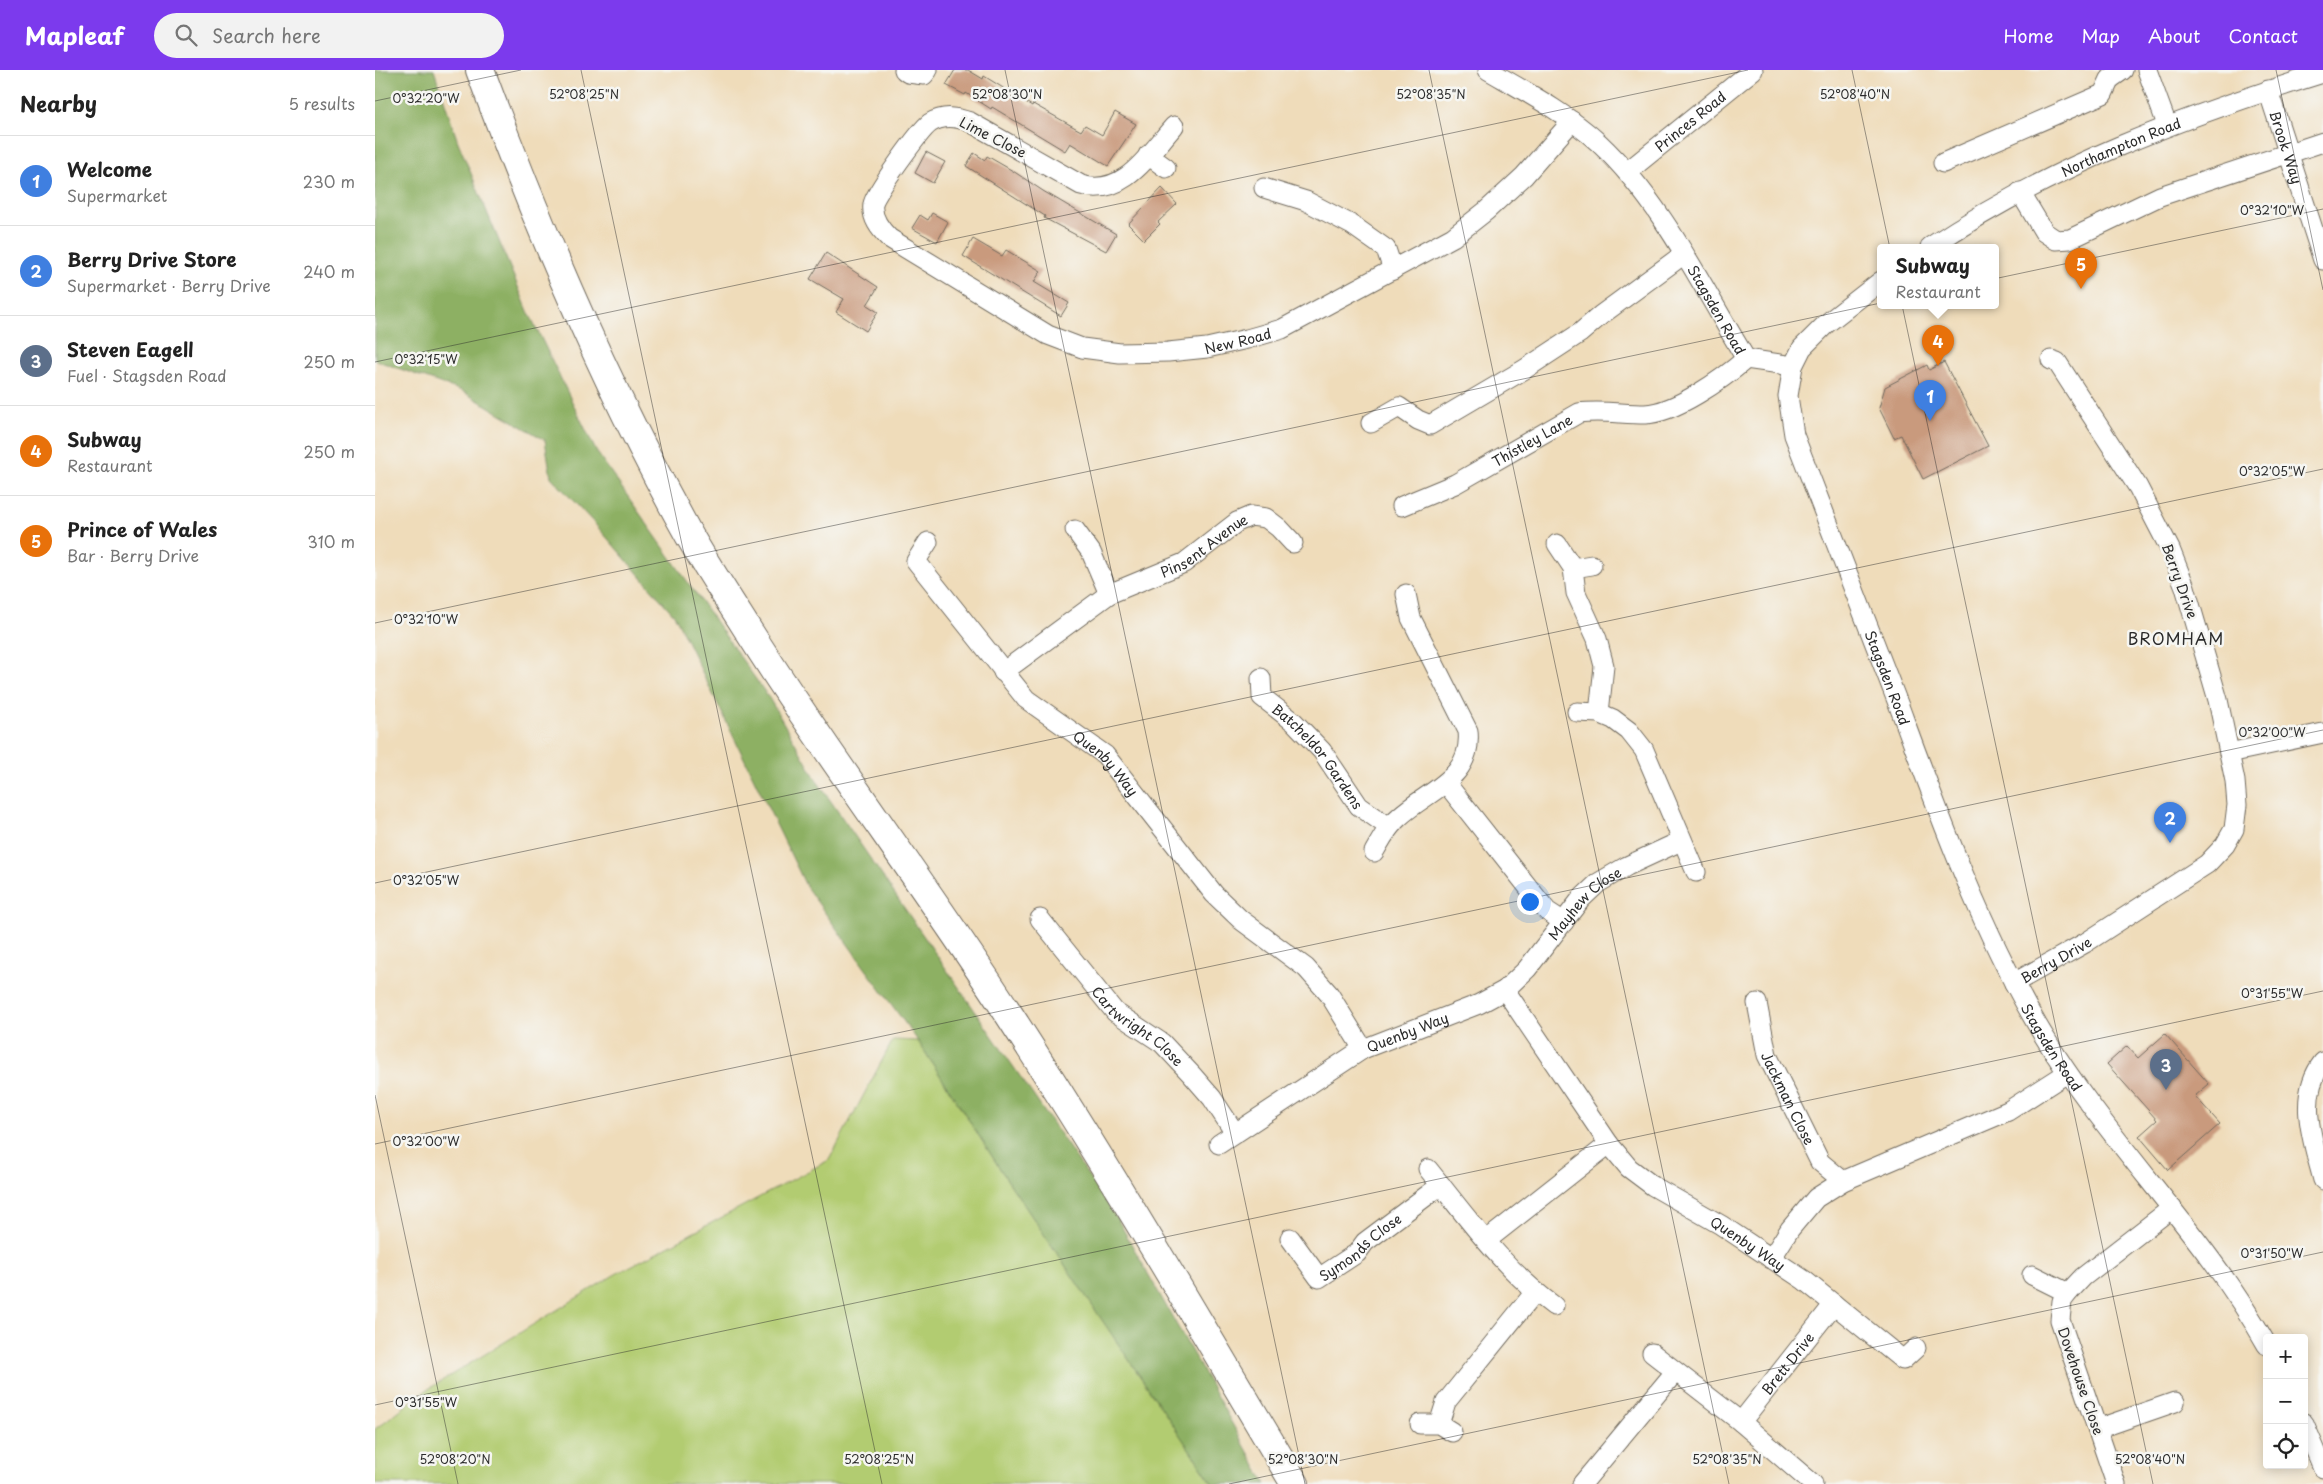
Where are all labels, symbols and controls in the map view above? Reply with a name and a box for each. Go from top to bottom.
search box [154,13,504,58]
text: Mapleaf [25,17,124,53]
icon: search [172,21,200,49]
text: Search here [212,21,321,49]
text: Home [2003,22,2053,49]
text: Map [2081,22,2120,49]
text: About [2148,22,2200,49]
text: Contact [2228,22,2298,49]
text: 52°08'25"N [549,85,619,103]
text: 52°08'30"N [972,85,1042,103]
text: 52°08'35"N [1396,85,1466,103]
text: 52°08'40"N [1820,85,1890,103]
street label: Princes Road [1650,86,1730,156]
text: Nearby [20,87,97,119]
text: 0°32'20"W [393,89,460,107]
text: 5 results [288,91,355,115]
street label: Brook Way [2265,108,2308,186]
street label: Lime Close [956,111,1030,163]
street label: Northampton Road [2057,112,2184,182]
text: Welcome [67,155,152,183]
text: 1 [32,169,40,193]
text: 230 m [303,169,355,193]
text: Supermarket [67,183,167,207]
text: 0°32'10"W [2240,201,2305,219]
popup [1877,244,1999,309]
text: Berry Drive Store [67,245,237,273]
pin: 5 [2065,248,2097,289]
text: Subway [1895,251,1970,279]
text: 2 [30,259,42,283]
text: 240 m [303,259,355,283]
street label: Stagsden Road [1683,261,1751,358]
text: Supermarket · Berry Drive [67,273,271,297]
text: Restaurant [1895,279,1981,303]
street label: New Road [1202,322,1273,359]
pin: 4 [1922,325,1954,366]
text: Steven Eagell [67,335,194,363]
text: 3 [31,349,41,373]
text: 250 m [304,349,355,373]
text: 0°32'15"W [394,350,458,368]
text: Fuel · Stagsden Road [67,363,226,387]
pin: 1 [1914,380,1946,421]
street label: Thistley Lane [1488,408,1576,471]
text: Subway [67,425,141,453]
text: 4 [31,439,41,463]
text: 250 m [304,439,355,463]
text: Restaurant [67,453,153,477]
text: 0°32'05"W [2239,462,2306,480]
street label: Pinsent Avenue [1157,508,1251,582]
text: Prince of Wales [67,515,217,543]
text: 5 [31,529,41,553]
text: 310 m [307,529,355,553]
street label: Berry Drive [2157,541,2203,621]
text: Bar · Berry Drive [67,543,199,567]
text: 0°32'10"W [394,610,459,628]
district label: BROMHAM [2128,626,2224,650]
street label: Stagsden Road [1860,627,1916,728]
street label: Batcheldor Gardens [1268,698,1368,813]
text: 0°32'00"W [2238,723,2306,741]
street label: Quenby Way [1069,725,1144,800]
pin: 2 [2154,802,2186,843]
street label: Mayhew Close [1543,861,1625,944]
text: 0°32'05"W [393,871,460,889]
your location [1517,889,1543,915]
street label: Berry Drive [2016,931,2096,988]
street label: Cartwright Close [1087,981,1189,1070]
text: 0°31'55"W [2241,984,2304,1002]
street label: Stagsden Road [2016,999,2088,1095]
street label: Quenby Way [1363,1006,1451,1057]
street label: Jackman Close [1756,1048,1820,1148]
pin: 3 [2150,1049,2182,1090]
text: 0°32'00"W [392,1132,460,1150]
street label: Symonds Close [1315,1208,1405,1286]
street label: Quenby Way [1707,1211,1790,1276]
text: 0°31'50"W [2241,1244,2304,1262]
street label: Dovehouse Close [2053,1324,2109,1438]
street label: Brett Drive [1756,1327,1819,1399]
map controls [2263,1334,2308,1469]
button: + [2263,1334,2308,1379]
button: − [2263,1379,2308,1424]
text: 0°31'55"W [395,1393,458,1411]
button: locate [2263,1424,2308,1469]
text: 52°08'20"N [419,1450,491,1468]
text: 52°08'25"N [844,1450,914,1468]
text: 52°08'30"N [1268,1450,1338,1468]
text: 52°08'35"N [1692,1450,1762,1468]
text: 52°08'40"N [2115,1450,2185,1468]

